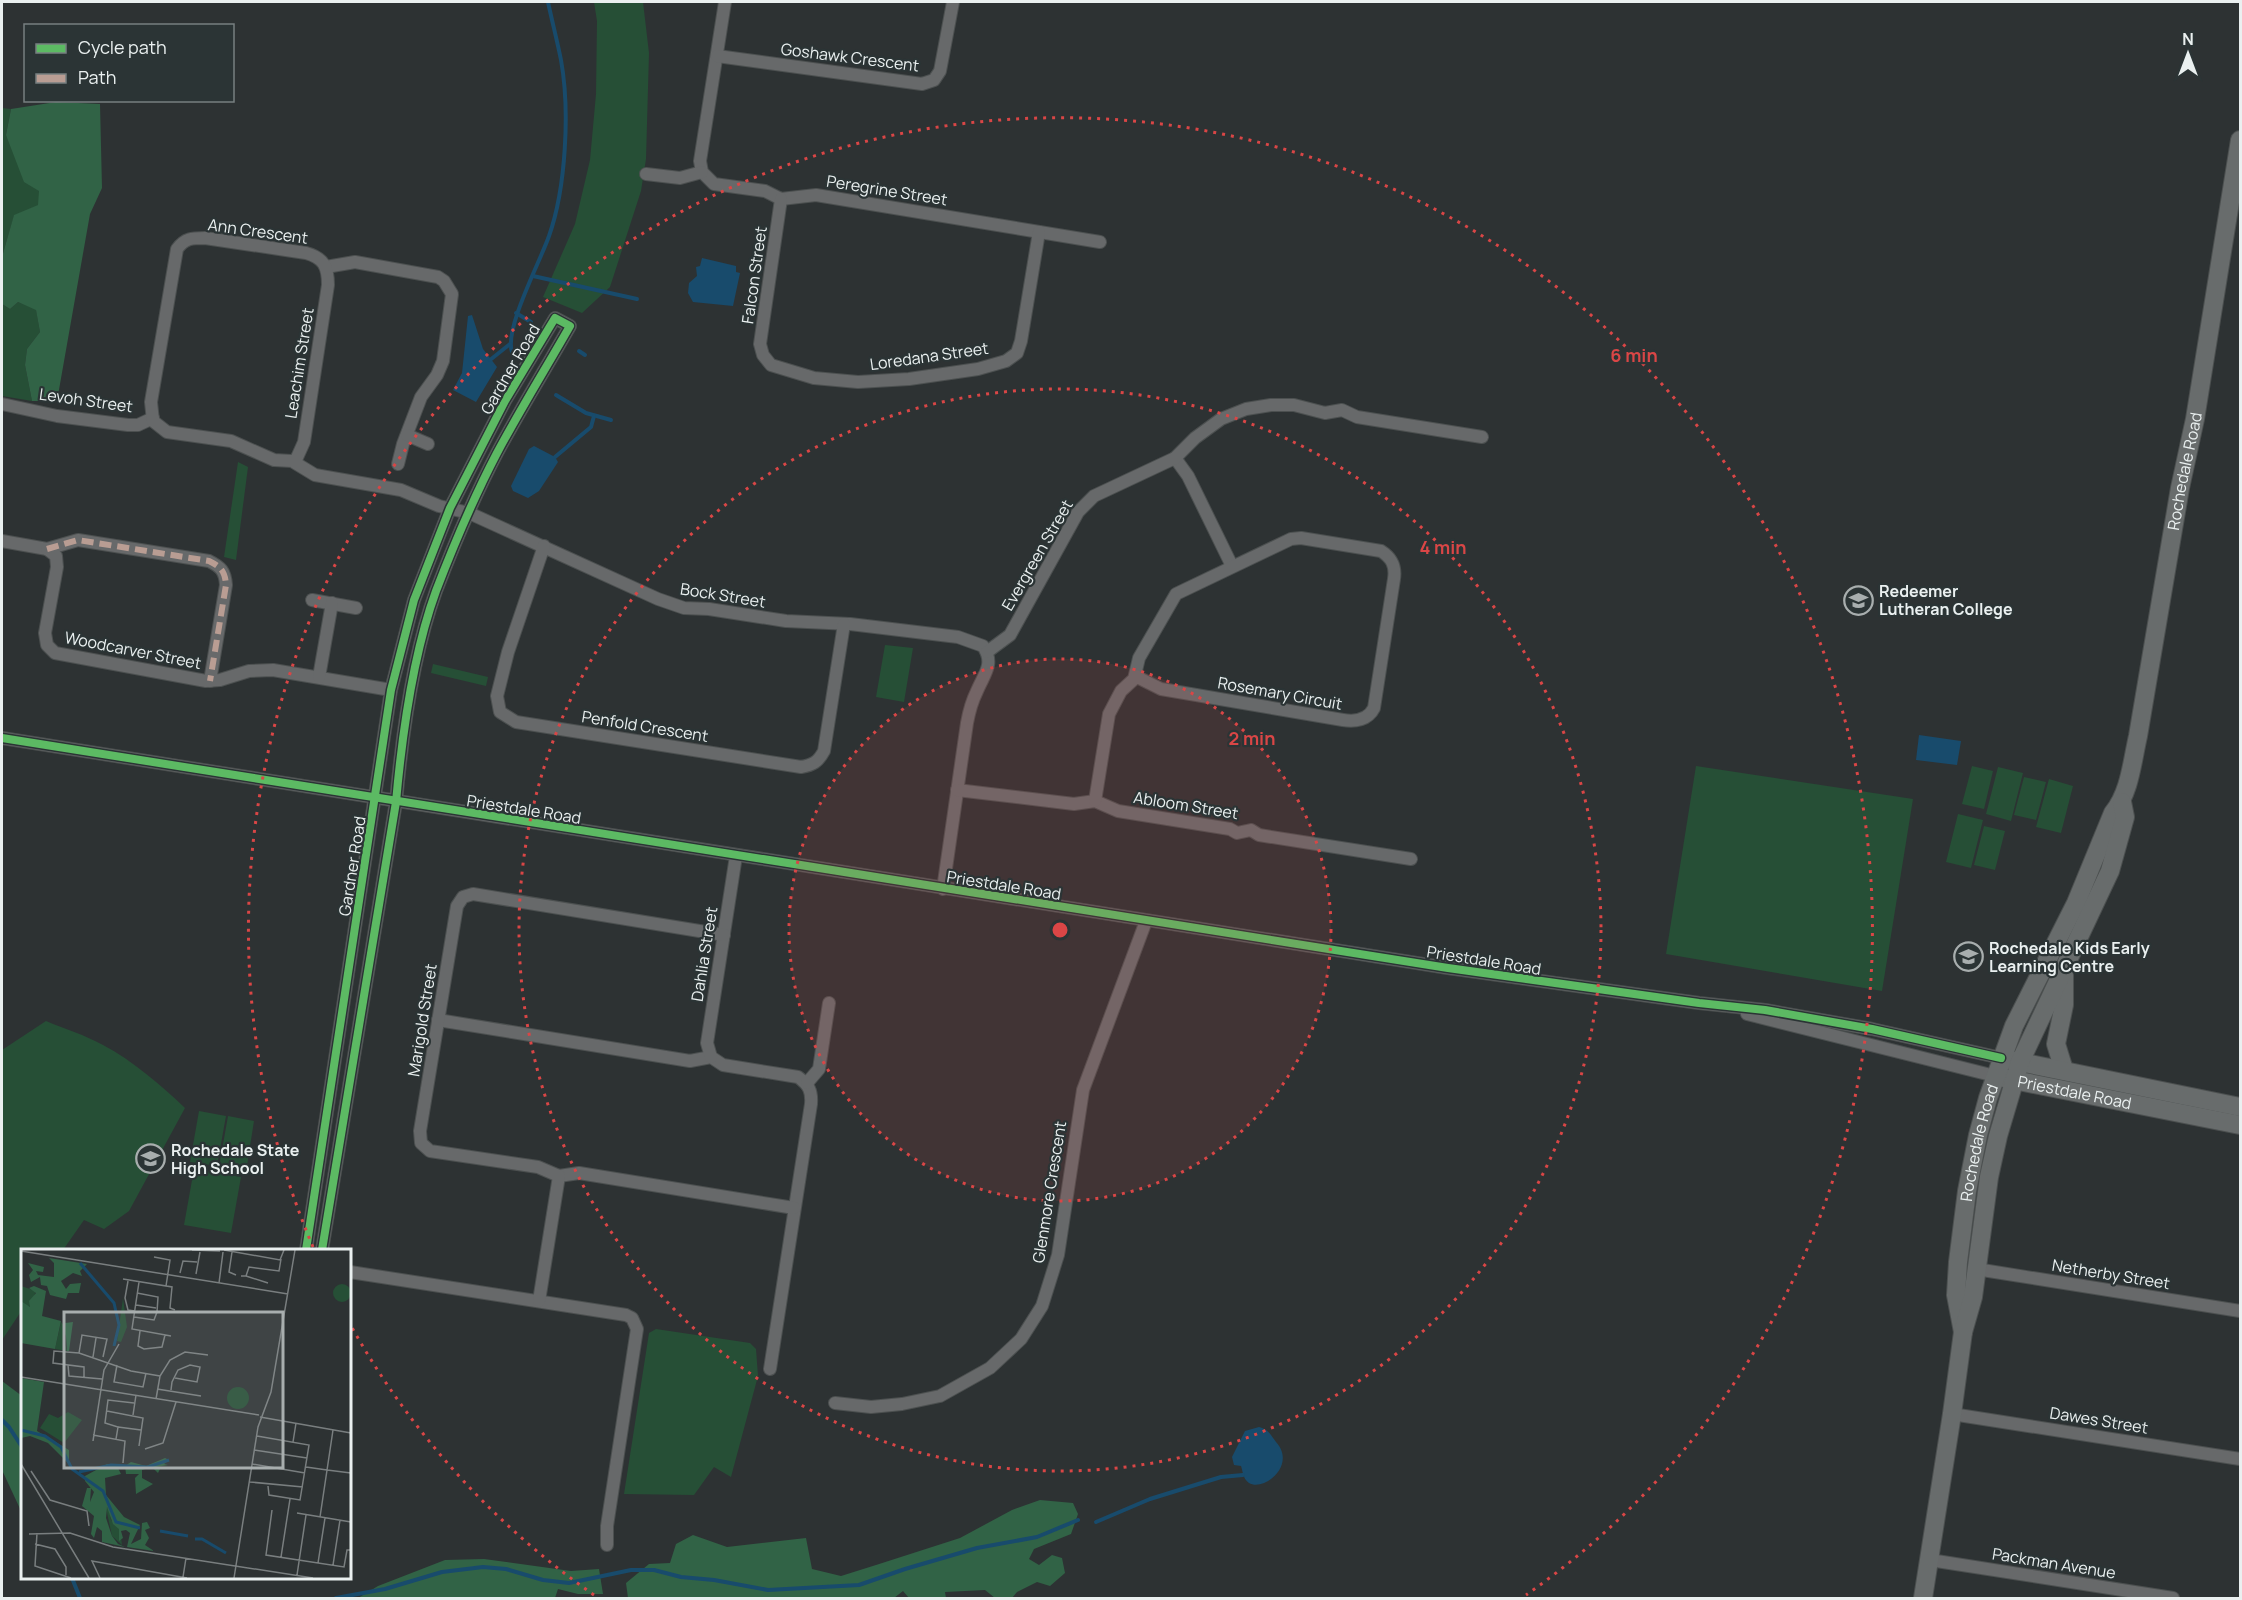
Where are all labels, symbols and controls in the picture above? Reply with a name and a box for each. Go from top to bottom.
legend [24,24,234,102]
north arrow [2158,24,2218,84]
text: N [2182,28,2194,50]
text: Cycle path [78,35,167,59]
street label: Goshawk Crescent [780,38,920,76]
text: Path [78,65,116,89]
street label: Peregrine Street [825,170,949,210]
street label: Ann Crescent [207,213,309,249]
street label: Falcon Street [736,225,772,325]
street label: Leachim Street [279,306,319,420]
street label: Gardner Road [475,320,545,418]
street label: Loredana Street [868,337,990,375]
text: 6 min [1610,343,1658,367]
street label: Levoh Street [38,383,134,417]
street label: Rochedale Road [2162,411,2207,532]
street label: Evergreen Street [996,495,1078,615]
text: 4 min [1419,535,1467,559]
street label: Bock Street [679,577,767,613]
place label: Redeemer Lutheran College [1879,580,2013,620]
school or university icon: Redeemer Lutheran College [1842,584,1874,616]
street label: Woodcarver Street [63,626,203,674]
street label: Rosemary Circuit [1216,671,1344,715]
street label: Penfold Crescent [580,705,710,747]
text: 2 min [1229,726,1275,750]
street label: Abloom Street [1132,786,1240,824]
street label: Priestdale Road [465,789,583,829]
street label: Gardner Road [333,814,371,918]
street label: Priestdale Road [945,865,1063,905]
street label: Dahlia Street [686,905,722,1003]
centre of rings [1050,920,1070,940]
place label: Rochedale Kids Early Learning Centre [1989,937,2150,977]
street label: Priestdale Road [1425,940,1543,980]
school or university icon: Rochedale Kids Early Learning Centre [1952,941,1984,973]
street label: Marigold Street [402,962,442,1078]
street label: Priestdale Road [2016,1070,2133,1114]
street label: Rochedale Road [1955,1081,2003,1203]
street label: Glenmore Crescent [1027,1120,1071,1264]
place label: Rochedale State High School [171,1139,300,1179]
school or university icon: Rochedale State High School [134,1143,166,1175]
inset map [21,1249,351,1579]
street label: Netherby Street [2051,1254,2171,1294]
street label: Dawes Street [2048,1401,2150,1439]
street label: Packman Avenue [1991,1542,2117,1584]

